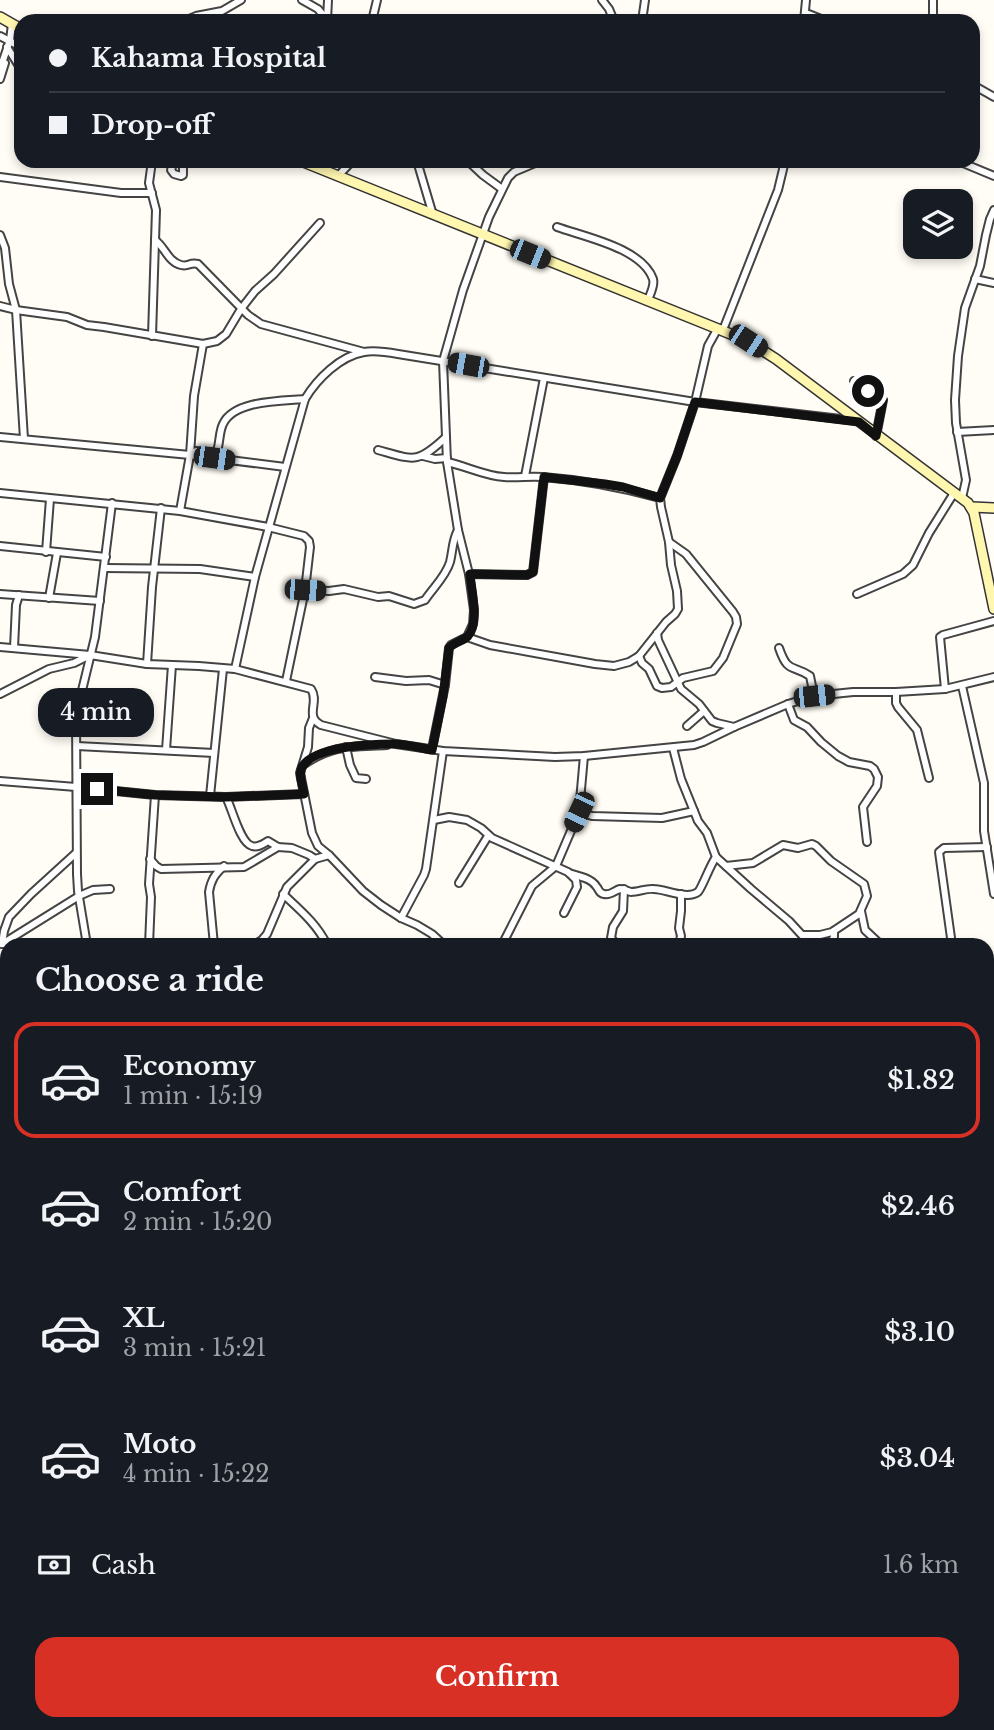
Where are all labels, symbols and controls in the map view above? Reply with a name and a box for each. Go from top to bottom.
text: Kahama Hospital [91,42,326,74]
text: Drop-off [91,109,212,141]
map controls [903,189,973,259]
button: layers [903,189,973,259]
car [507,236,554,272]
car [725,321,772,361]
car [446,351,491,379]
route start [852,375,884,407]
car [192,445,237,471]
car [284,578,327,602]
car [793,683,836,709]
callout: 4 min [39,688,155,736]
text: 4 min [61,698,131,726]
route end [81,773,113,805]
car [561,789,598,835]
text: Choose a ride [35,960,264,1000]
icon: car [39,1049,102,1112]
text: Economy [123,1050,256,1082]
text: $1.82 [887,1064,955,1096]
text: 1 min · 15:19 [123,1082,263,1110]
icon: car [39,1175,102,1238]
text: Comfort [123,1176,241,1208]
text: $2.46 [881,1190,955,1222]
text: 2 min · 15:20 [123,1208,272,1236]
icon: car [39,1301,102,1364]
text: XL [123,1302,165,1334]
text: $3.10 [885,1316,955,1348]
text: 3 min · 15:21 [123,1334,266,1362]
icon: car [39,1427,102,1490]
text: Moto [123,1428,196,1460]
text: $3.04 [880,1442,955,1474]
text: 4 min · 15:22 [123,1460,269,1488]
icon: cash [35,1546,73,1584]
text: Cash [91,1549,156,1581]
text: 1.6 km [883,1551,959,1579]
button: Confirm [35,1637,959,1717]

